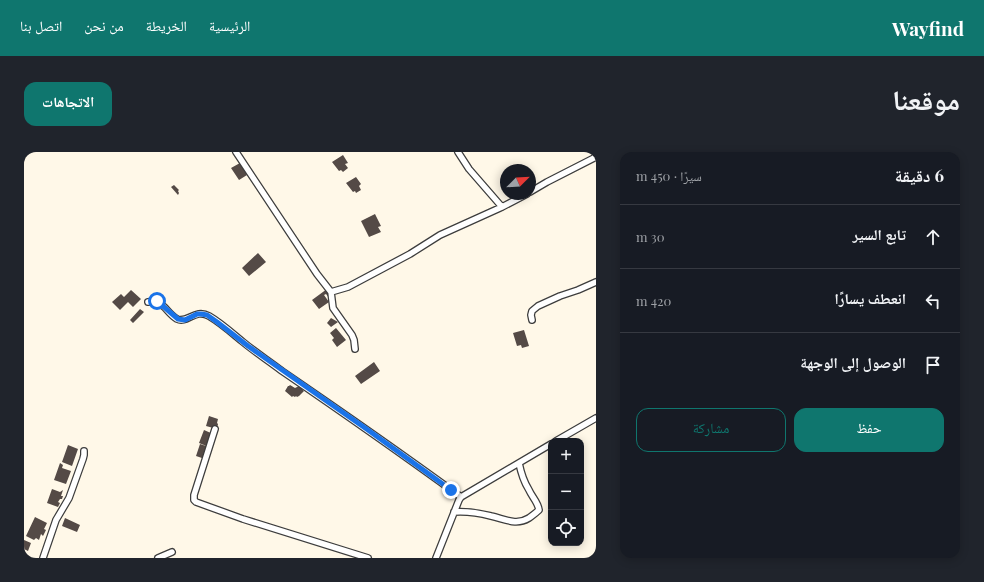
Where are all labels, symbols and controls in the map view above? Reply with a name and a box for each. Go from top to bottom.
text: Wayfind [892,15,964,41]
text: اتصل بنا [20,16,62,35]
text: من نحن [84,16,124,35]
text: الخريطة [146,16,187,35]
text: الرئيسية [209,16,250,35]
text: موقعنا [892,80,960,117]
button: الاتجاهات [24,82,112,126]
north arrow [500,164,536,200]
text: 6 دقيقة [895,164,944,186]
text: سيرًا · 450 m [636,167,702,184]
text: تابع السير [852,224,906,244]
icon: ahead [922,226,944,248]
text: 30 m [636,228,664,245]
text: انعطف يسارًا [834,288,906,308]
icon: left [922,290,944,312]
route start [148,292,166,310]
text: 420 m [636,292,671,309]
text: الوصول إلى الوجهة [800,352,906,372]
icon: arrive [922,354,944,376]
button: مشاركة [636,408,786,452]
button: حفظ [794,408,944,452]
map controls [548,438,584,546]
button: + [548,438,584,474]
button: − [548,474,584,510]
route end [442,481,460,499]
button: locate [548,510,584,546]

